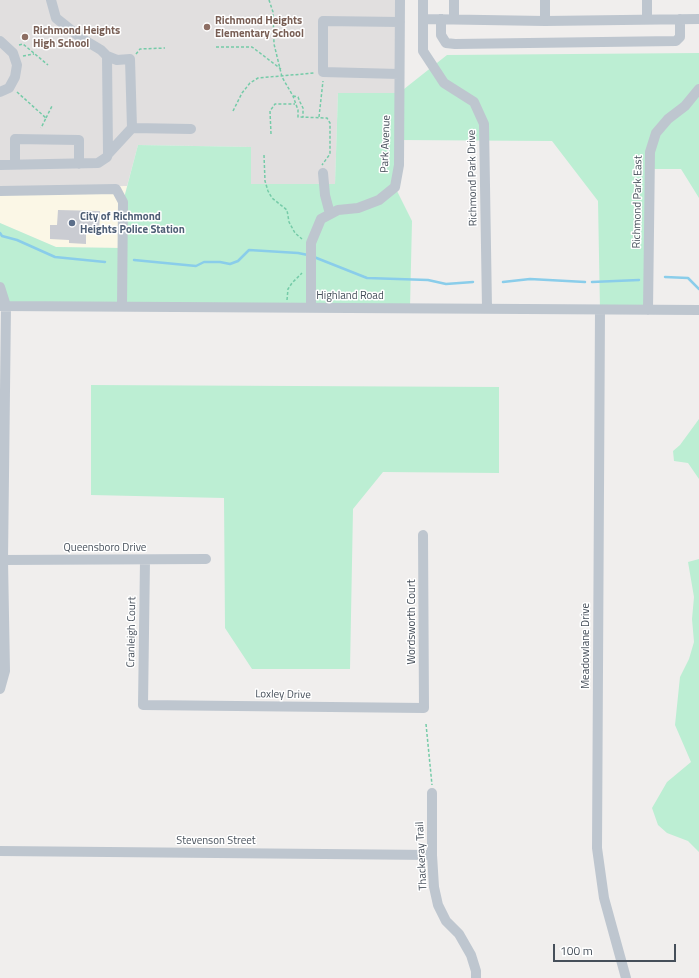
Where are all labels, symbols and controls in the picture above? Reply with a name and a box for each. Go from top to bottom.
place label: Richmond Heights Elementary School [215,14,304,40]
marker: Richmond Heights Elementary School [202,22,212,32]
place label: Richmond Heights High School [33,24,120,50]
marker: Richmond Heights High School [20,32,30,42]
street label: Park Avenue [378,115,394,173]
street label: Richmond Park Drive [466,130,480,226]
street label: Richmond Park East [631,155,645,249]
place label: City of Richmond Heights Police Station [80,210,185,236]
marker: City of Richmond Heights Police Station [67,218,77,228]
street label: Highland Road [316,289,384,303]
street label: Queensboro Drive [64,541,146,555]
street label: Wordsworth Court [405,579,419,665]
street label: Cranleigh Court [125,596,139,668]
street label: Meadowlane Drive [579,603,593,689]
street label: Loxley Drive [255,688,311,702]
street label: Thackeray Trail [414,821,430,891]
street label: Stevenson Street [176,834,256,848]
scale bar [555,936,678,962]
text: 100 m [560,941,593,960]

